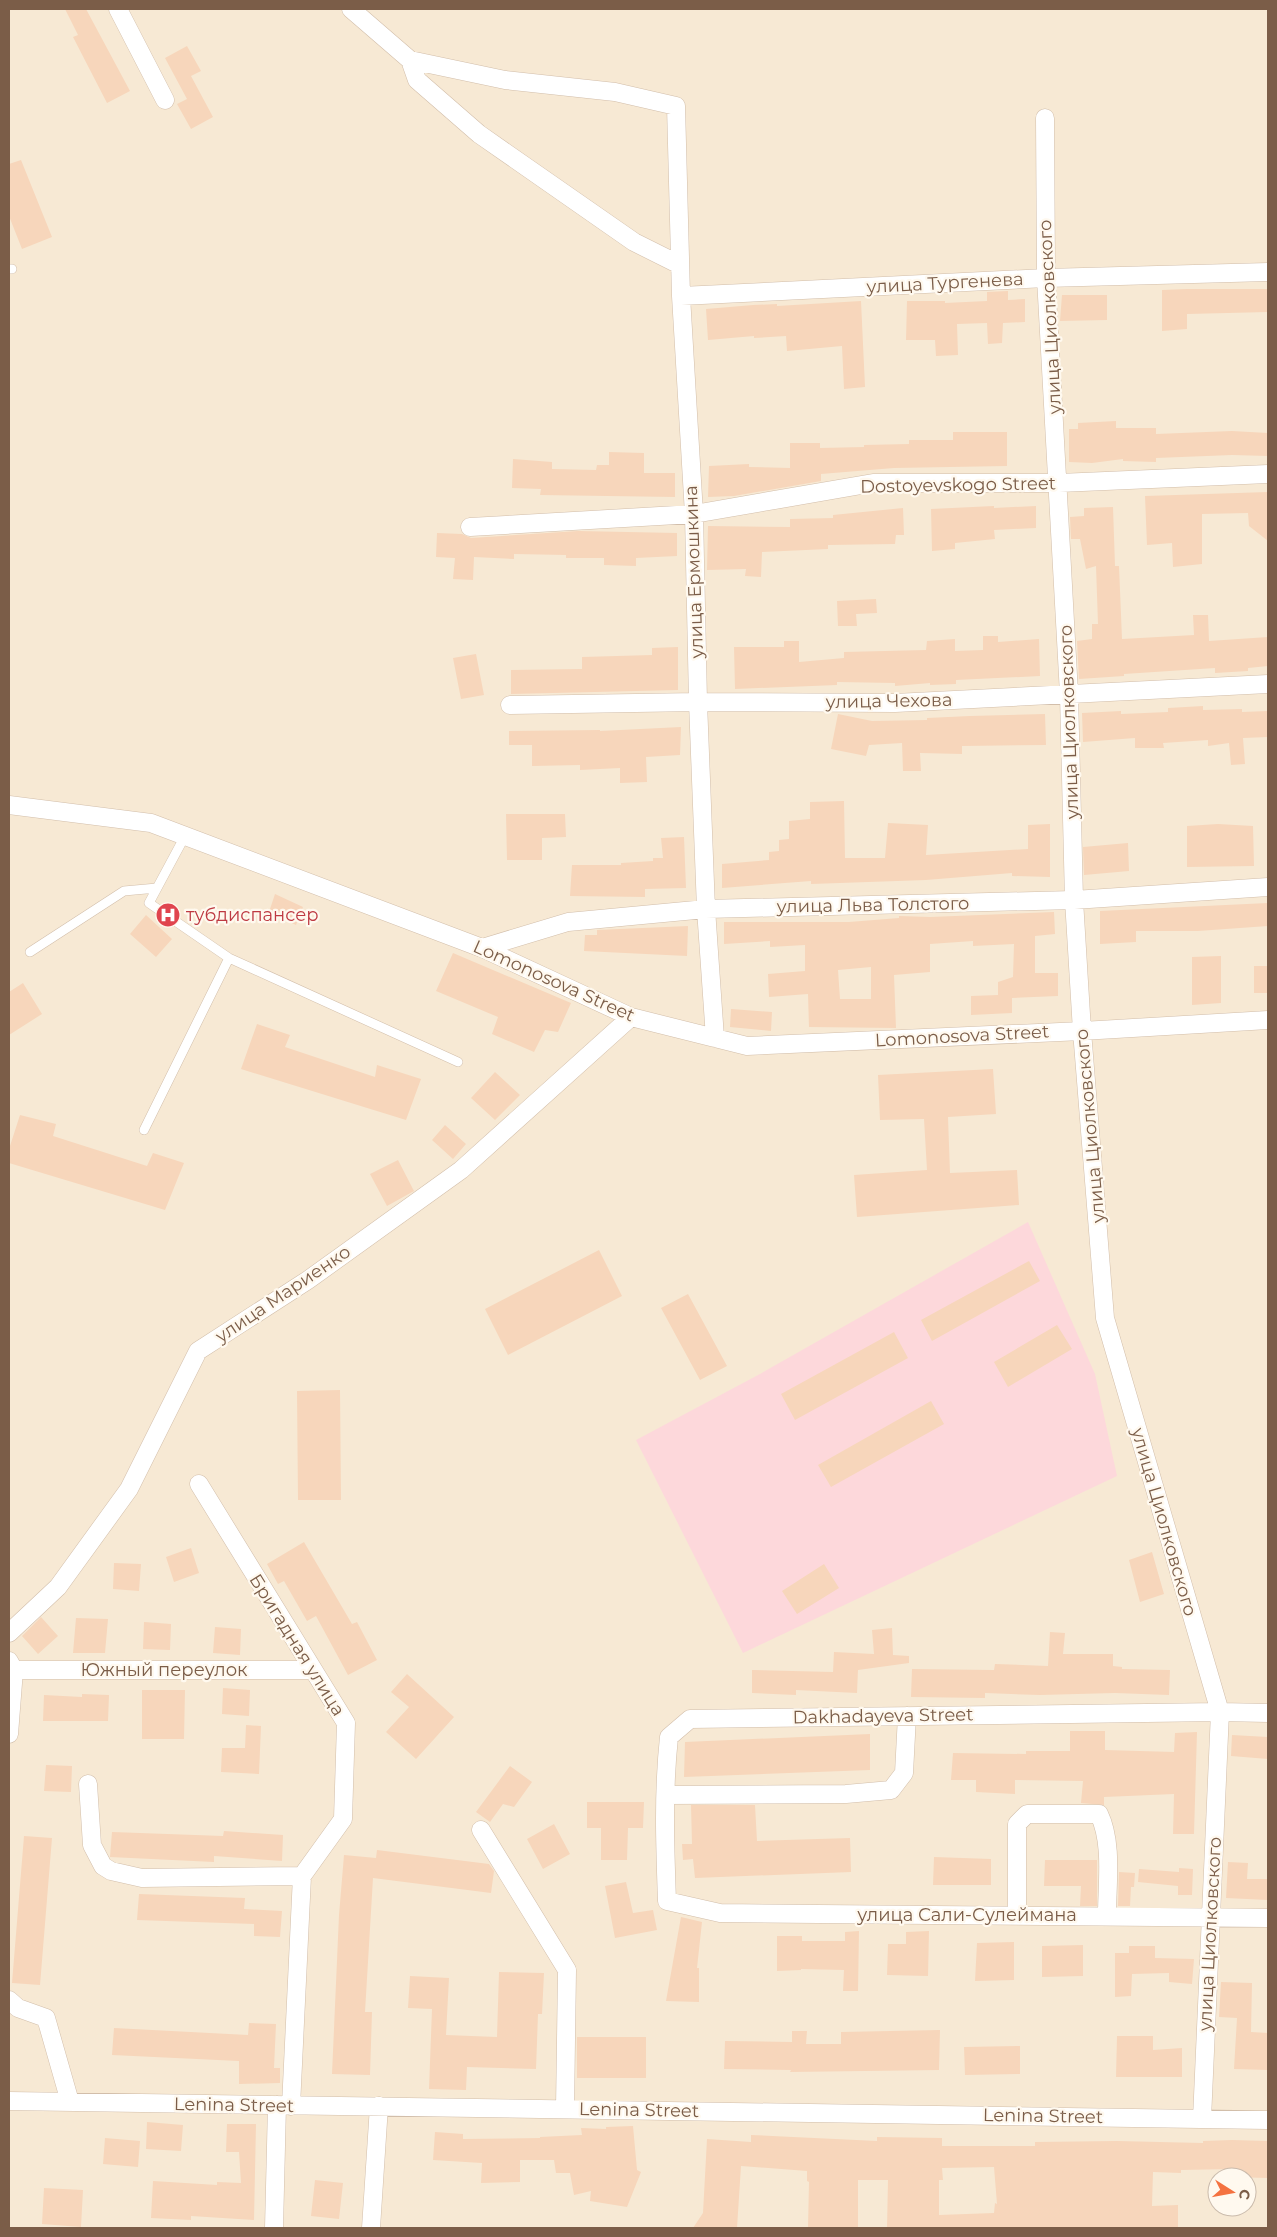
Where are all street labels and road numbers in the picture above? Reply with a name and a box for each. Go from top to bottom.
street label: улица Циолковского [1034,219,1066,416]
street label: улица Тургенева [865,268,1024,298]
street label: Dostoyevskogo Street [860,472,1056,498]
street label: улица Ермошкина [680,485,708,660]
street label: улица Циолковского [1055,624,1083,821]
street label: улица Чехова [824,689,953,713]
street label: улица Льва Толстого [775,892,970,918]
street label: Lomonosova Street [470,935,638,1027]
street label: Lomonosova Street [874,1020,1050,1052]
street label: улица Циолковского [1071,1028,1110,1225]
street label: улица Мариенко [210,1241,355,1348]
street label: улица Циолковского [1126,1424,1201,1619]
street label: Бригадная улица [244,1570,350,1720]
street label: Южный переулок [80,1659,248,1681]
street label: Dakhadayeva Street [792,1703,974,1729]
street label: улица Циолковского [1194,1836,1226,2033]
street label: улица Сали-Сулеймана [856,1904,1077,1926]
street label: Lenina Street [174,2093,294,2117]
street label: Lenina Street [579,2098,699,2122]
street label: Lenina Street [983,2104,1103,2128]

